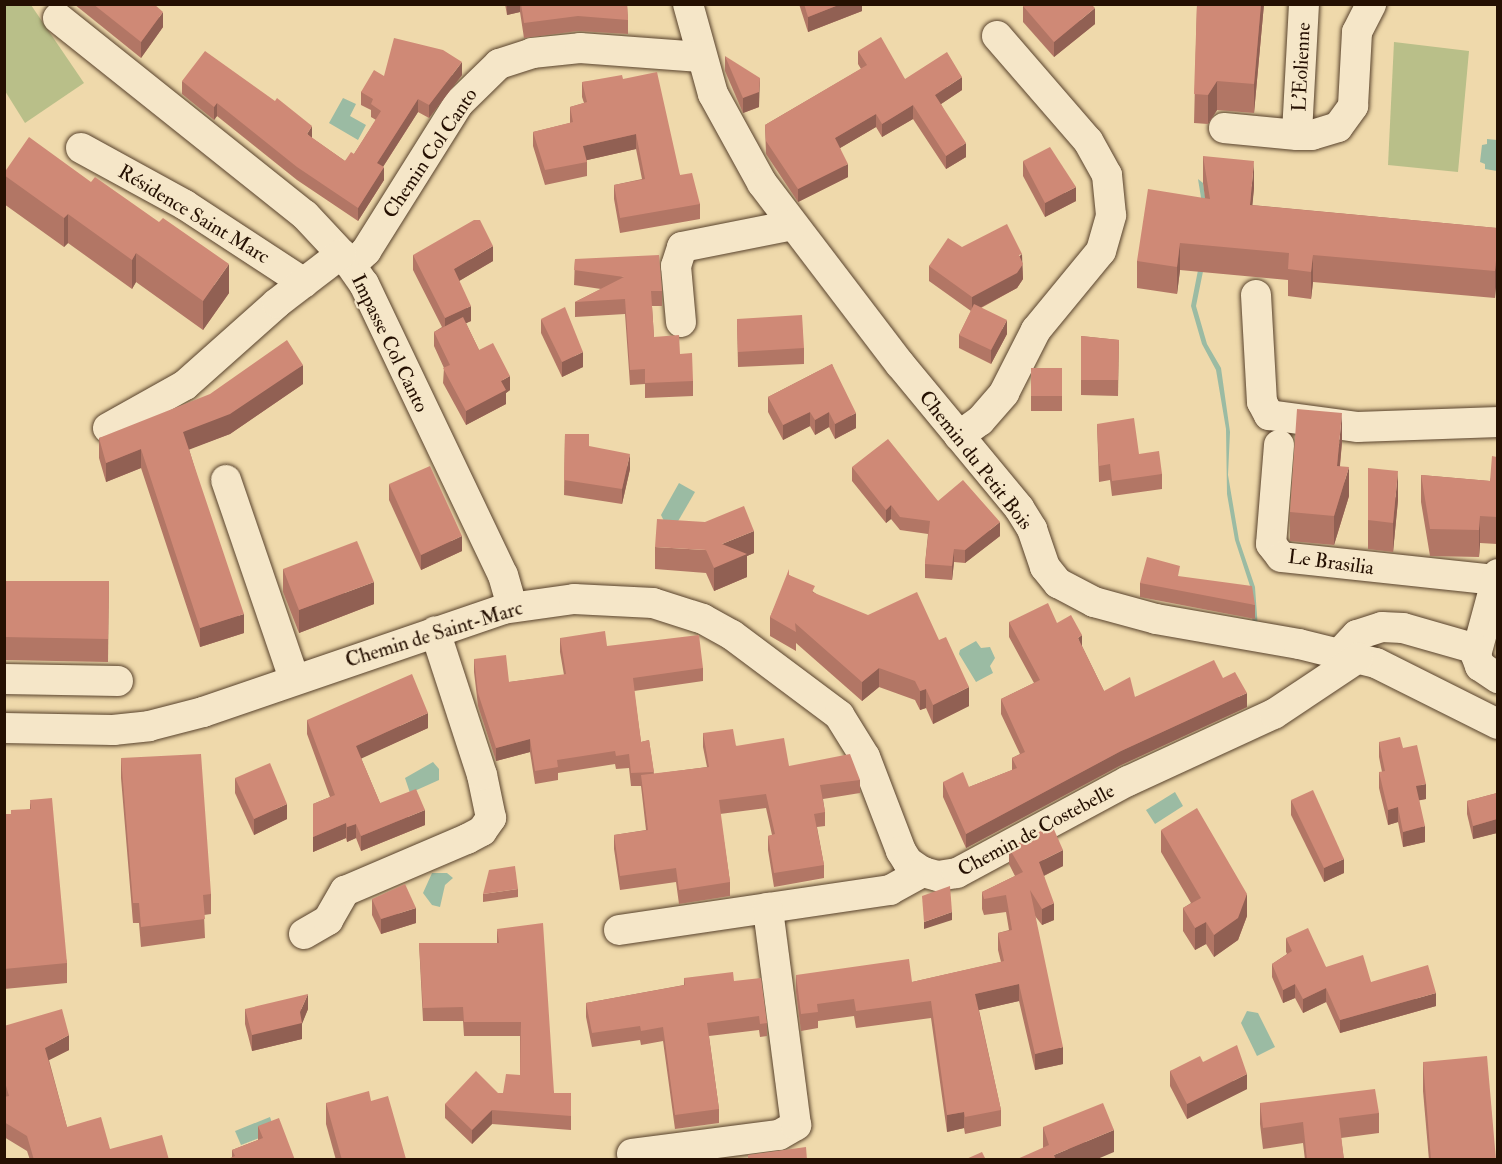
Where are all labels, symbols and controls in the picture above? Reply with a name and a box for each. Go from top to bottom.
street label: L’Eolienne [1287,22,1315,112]
street label: Chemin Col Canto [378,84,482,222]
street label: Résidence Saint Marc [114,159,274,269]
street label: Impasse Col Canto [346,270,434,416]
street label: Chemin du Petit Bois [914,386,1038,534]
street label: Le Brasilia [1286,544,1376,580]
street label: Chemin de Saint-Marc [343,596,525,672]
street label: Chemin de Costebelle [954,779,1118,881]

